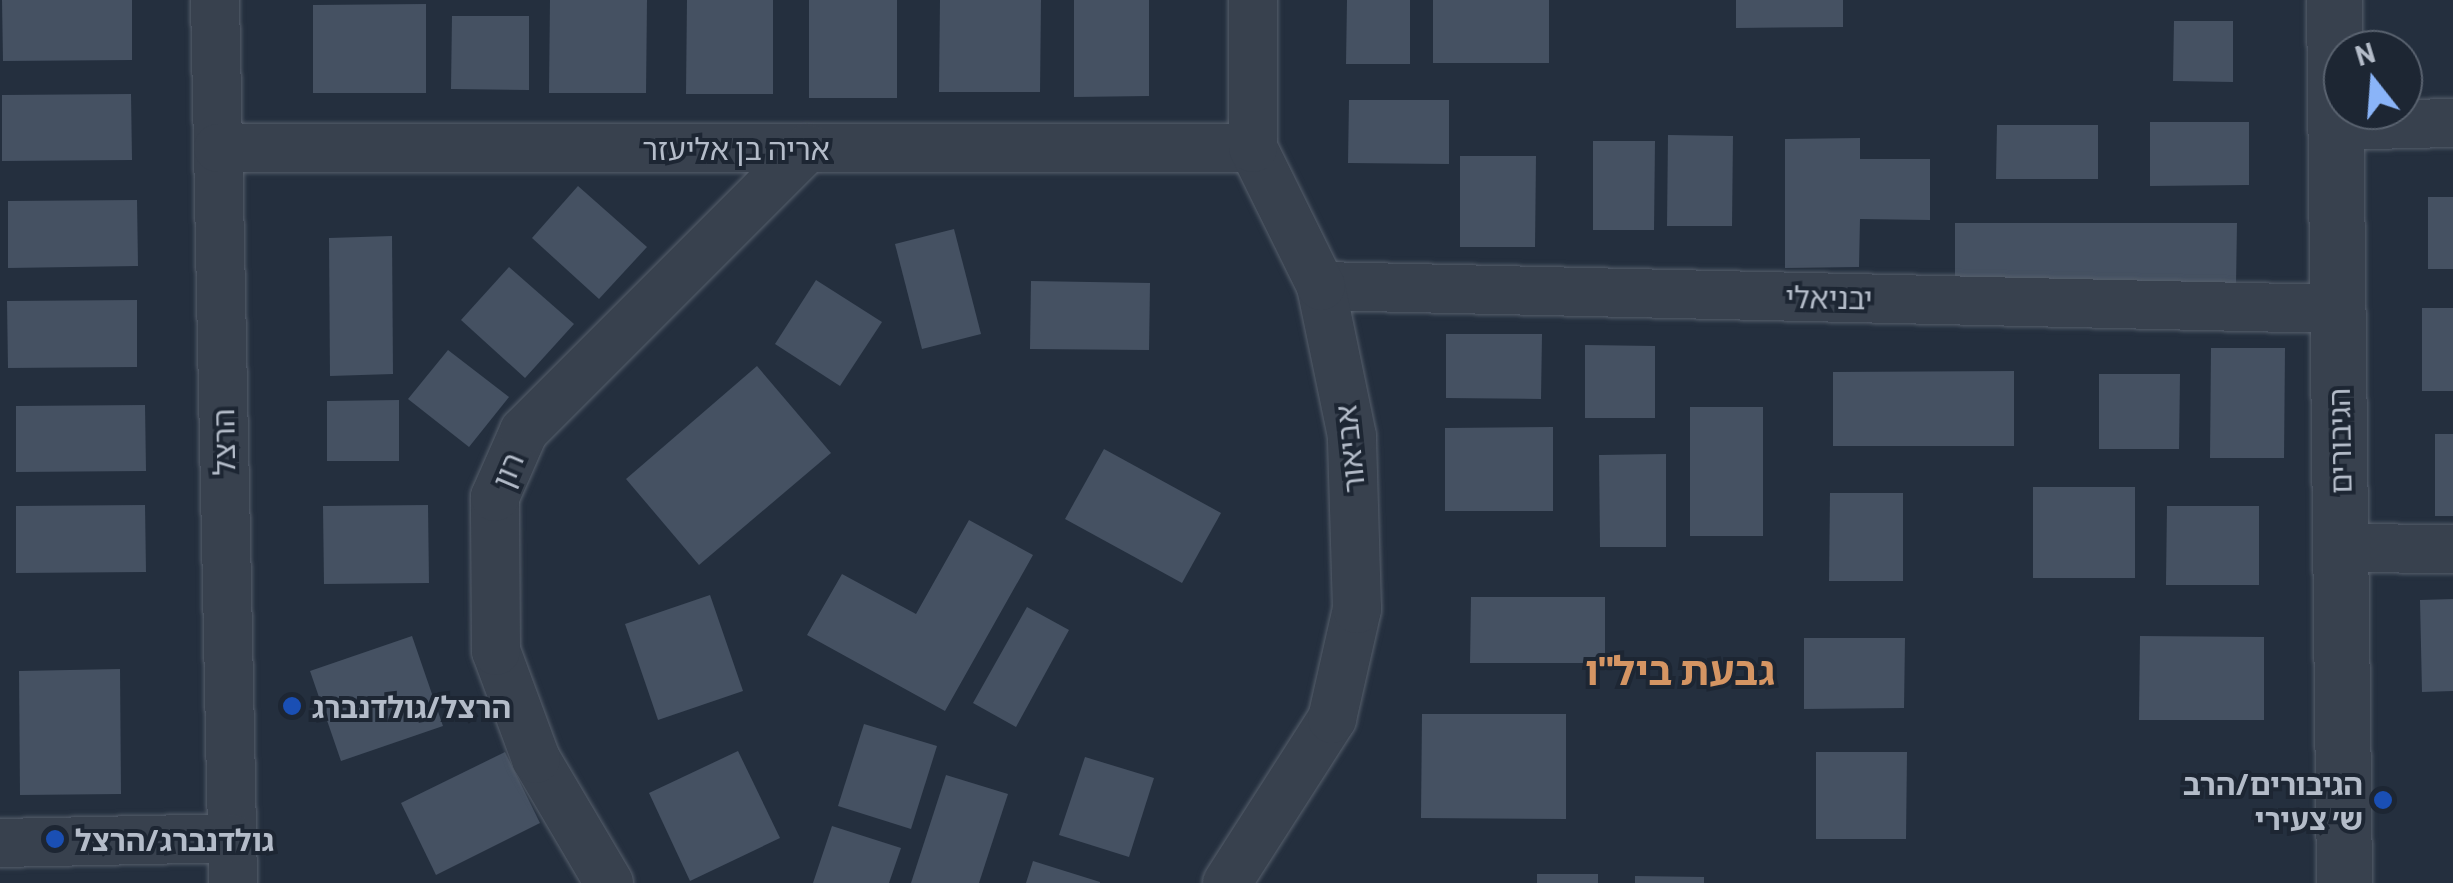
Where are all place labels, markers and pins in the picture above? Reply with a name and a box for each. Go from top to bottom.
place label: הרצל/גולדנברג [312,688,511,724]
marker: הרצל/גולדנברג [281,695,303,717]
place label: הגיבורים/הרב ש׳ צעירי [2183,765,2363,836]
marker: הגיבורים/הרב ש׳ צעירי [2372,789,2394,811]
place label: גולדנברג/הרצל [75,821,274,857]
marker: גולדנברג/הרצל [44,828,66,850]

